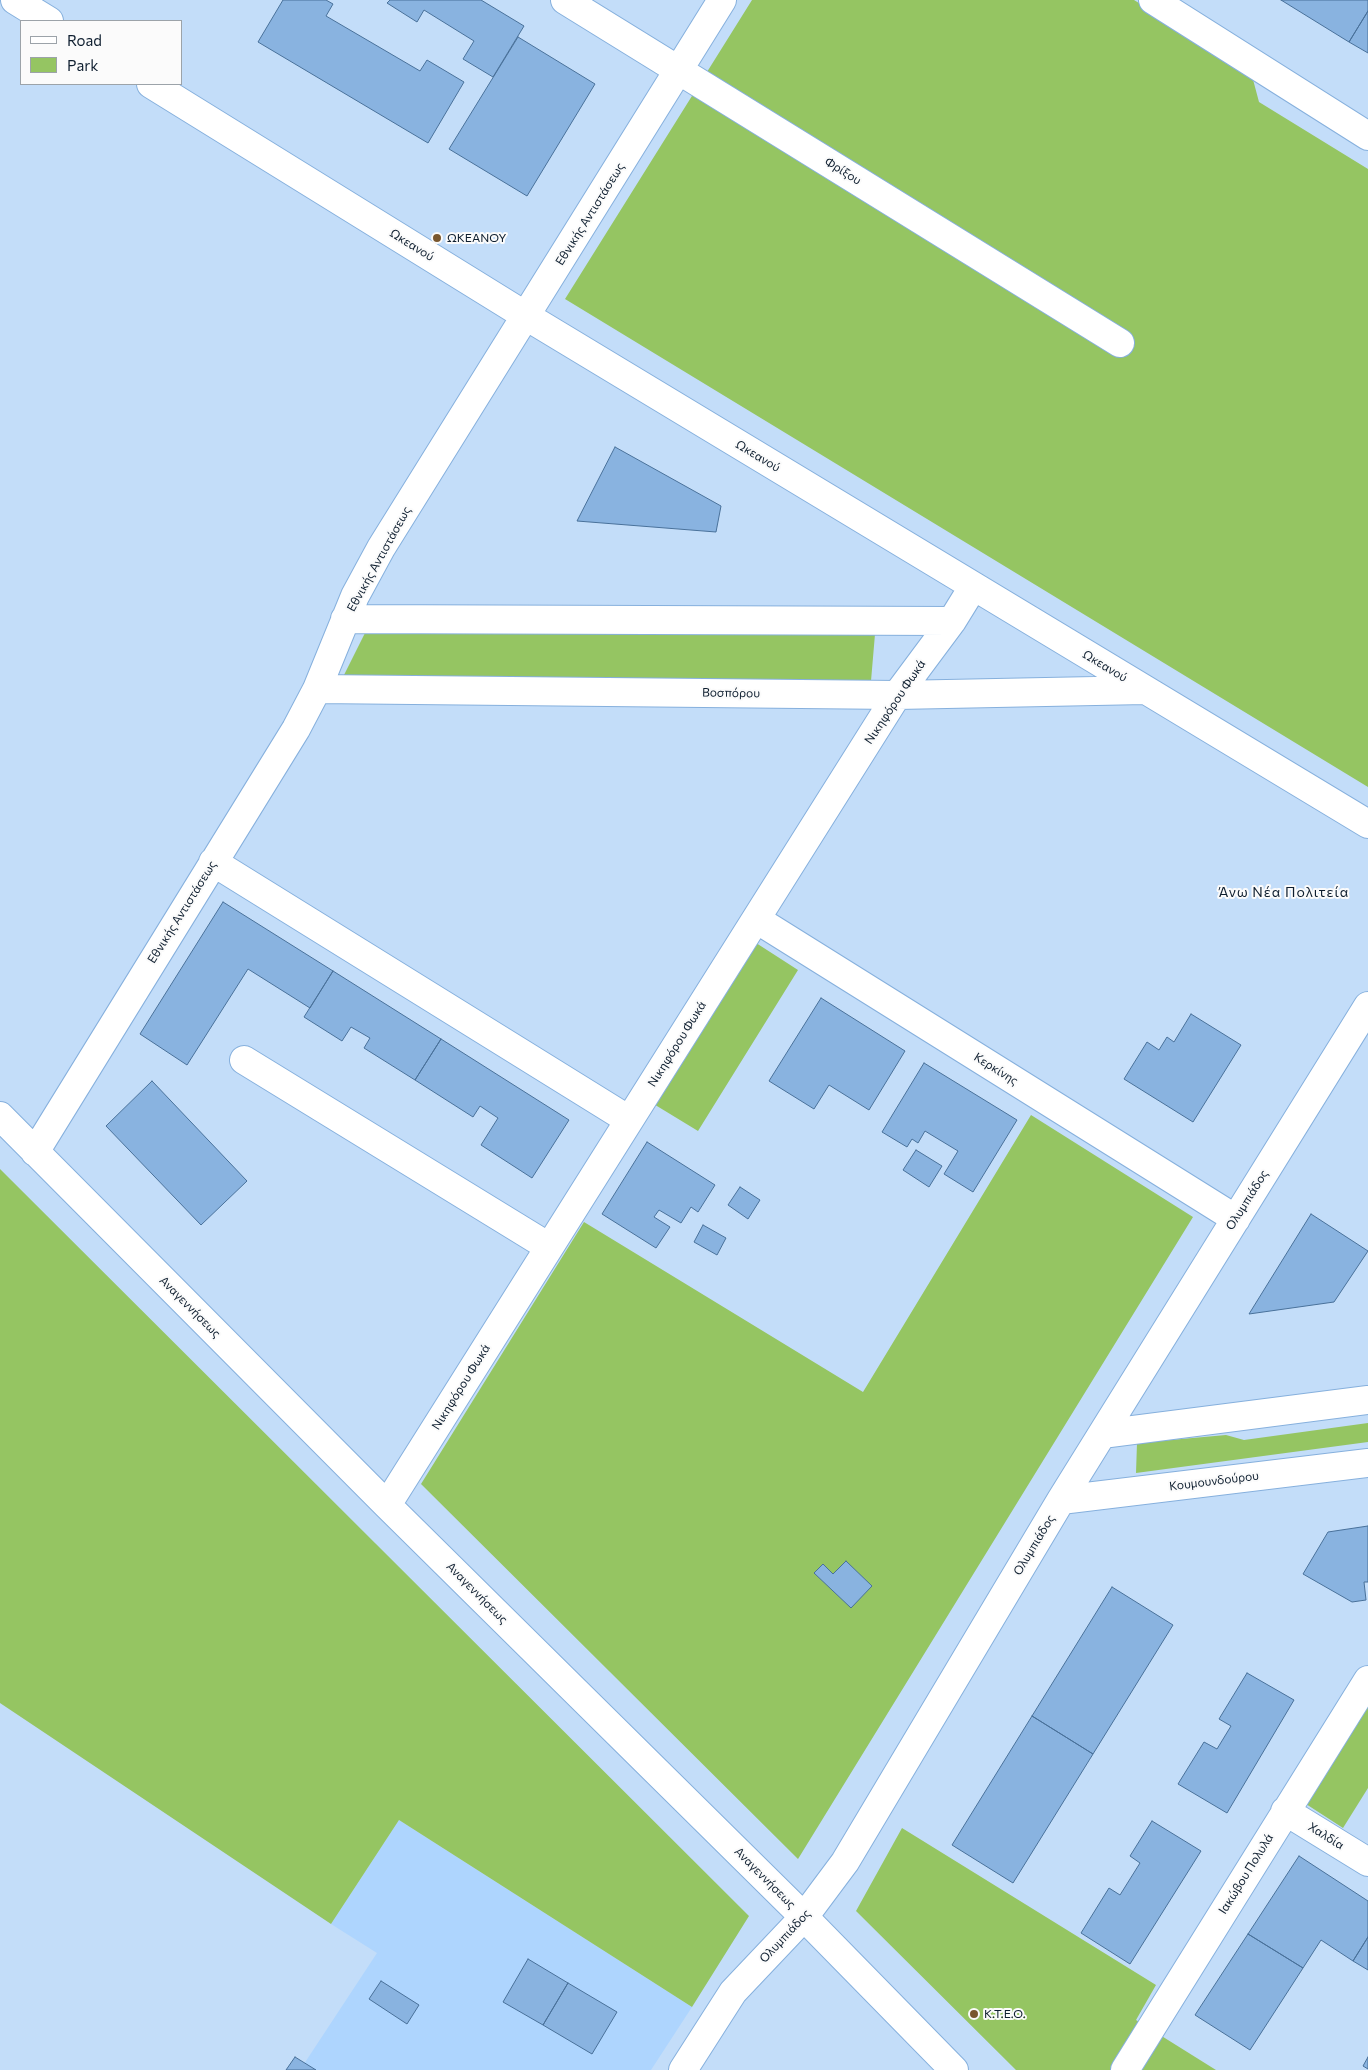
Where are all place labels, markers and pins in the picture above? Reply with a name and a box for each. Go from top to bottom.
place label: ΩΚΕΑΝΟΥ [447,231,506,245]
marker: ΩΚΕΑΝΟΥ [431,232,443,244]
place label: K.T.E.O. [984,2007,1026,2021]
marker: K.T.E.O. [968,2008,980,2020]

